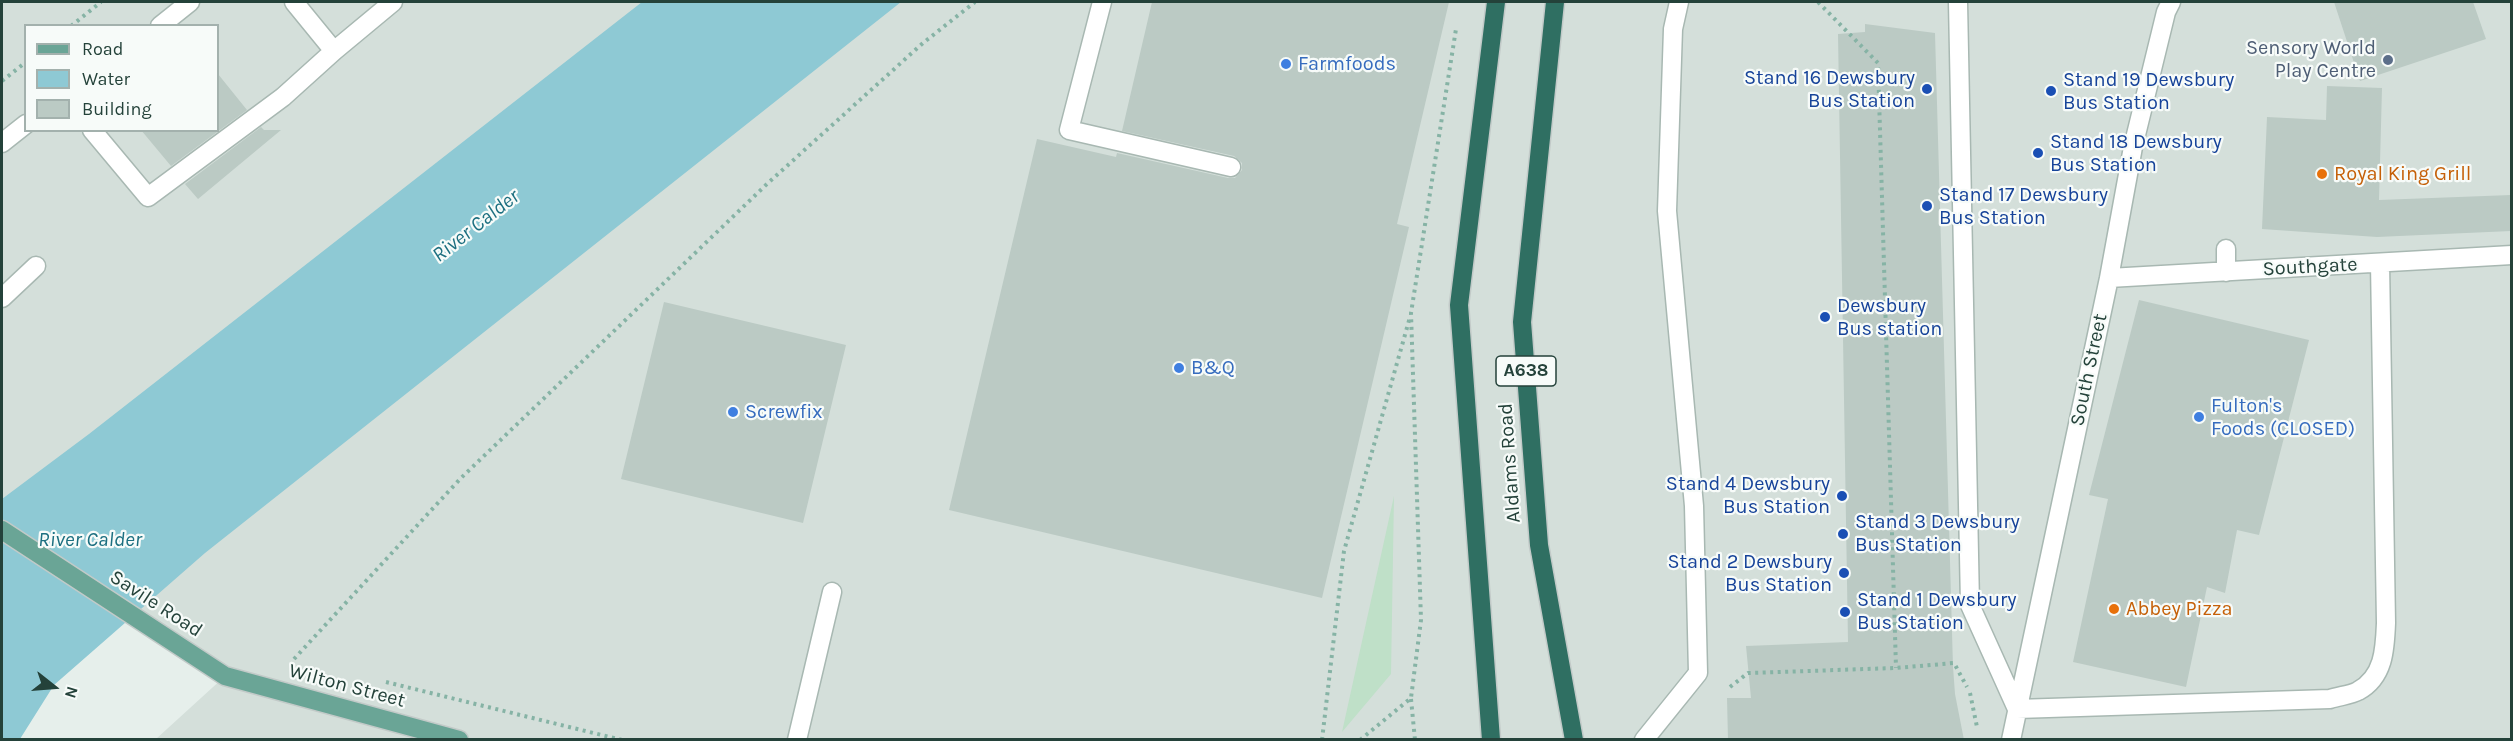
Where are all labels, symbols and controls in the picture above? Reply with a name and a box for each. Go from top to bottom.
legend [24,24,219,132]
place label: Sensory World Play Centre [2246,36,2376,83]
text: Road [82,38,123,60]
place label: Farmfoods [1298,52,1396,76]
marker: Sensory World Play Centre [2381,53,2395,67]
marker: Farmfoods [1279,57,1293,71]
place label: Stand 16 Dewsbury Bus Station [1744,66,1915,113]
text: Water [82,68,130,90]
place label: Stand 19 Dewsbury Bus Station [2063,68,2234,115]
marker: Stand 16 Dewsbury Bus Station [1920,82,1934,96]
marker: Stand 19 Dewsbury Bus Station [2044,84,2058,98]
text: Building [82,98,152,120]
place label: Stand 18 Dewsbury Bus Station [2050,130,2222,177]
marker: Stand 18 Dewsbury Bus Station [2031,146,2045,160]
place label: Royal King Grill [2334,162,2471,186]
marker: Royal King Grill [2315,167,2329,181]
place label: Stand 17 Dewsbury Bus Station [1939,183,2108,230]
water label: River Calder [427,184,525,268]
marker: Stand 17 Dewsbury Bus Station [1920,199,1934,213]
street label: Southgate [2262,253,2358,281]
place label: Dewsbury Bus station [1837,294,1942,341]
marker: Dewsbury Bus station [1818,310,1832,324]
street label: South Street [2065,312,2113,428]
place label: B&Q [1191,356,1235,380]
road number: A638 [1496,356,1556,386]
marker: B&Q [1172,361,1186,375]
place label: Fulton's Foods (CLOSED) [2211,394,2355,441]
place label: Screwfix [745,400,822,424]
street label: Aldams Road [1494,402,1526,524]
marker: Screwfix [726,405,740,419]
marker: Fulton's Foods (CLOSED) [2192,410,2206,424]
place label: Stand 4 Dewsbury Bus Station [1666,472,1830,519]
marker: Stand 4 Dewsbury Bus Station [1835,489,1849,503]
place label: Stand 3 Dewsbury Bus Station [1855,510,2020,557]
water label: River Calder [38,527,142,553]
marker: Stand 3 Dewsbury Bus Station [1836,527,1850,541]
place label: Stand 2 Dewsbury Bus Station [1667,550,1832,597]
street label: Savile Road [105,565,207,643]
marker: Stand 2 Dewsbury Bus Station [1837,566,1851,580]
place label: Stand 1 Dewsbury Bus Station [1857,588,2017,635]
place label: Abbey Pizza [2126,597,2233,621]
marker: Abbey Pizza [2107,602,2121,616]
marker: Stand 1 Dewsbury Bus Station [1838,605,1852,619]
north arrow [24,657,84,717]
street label: Wilton Street [286,659,408,713]
text: N [61,684,82,701]

